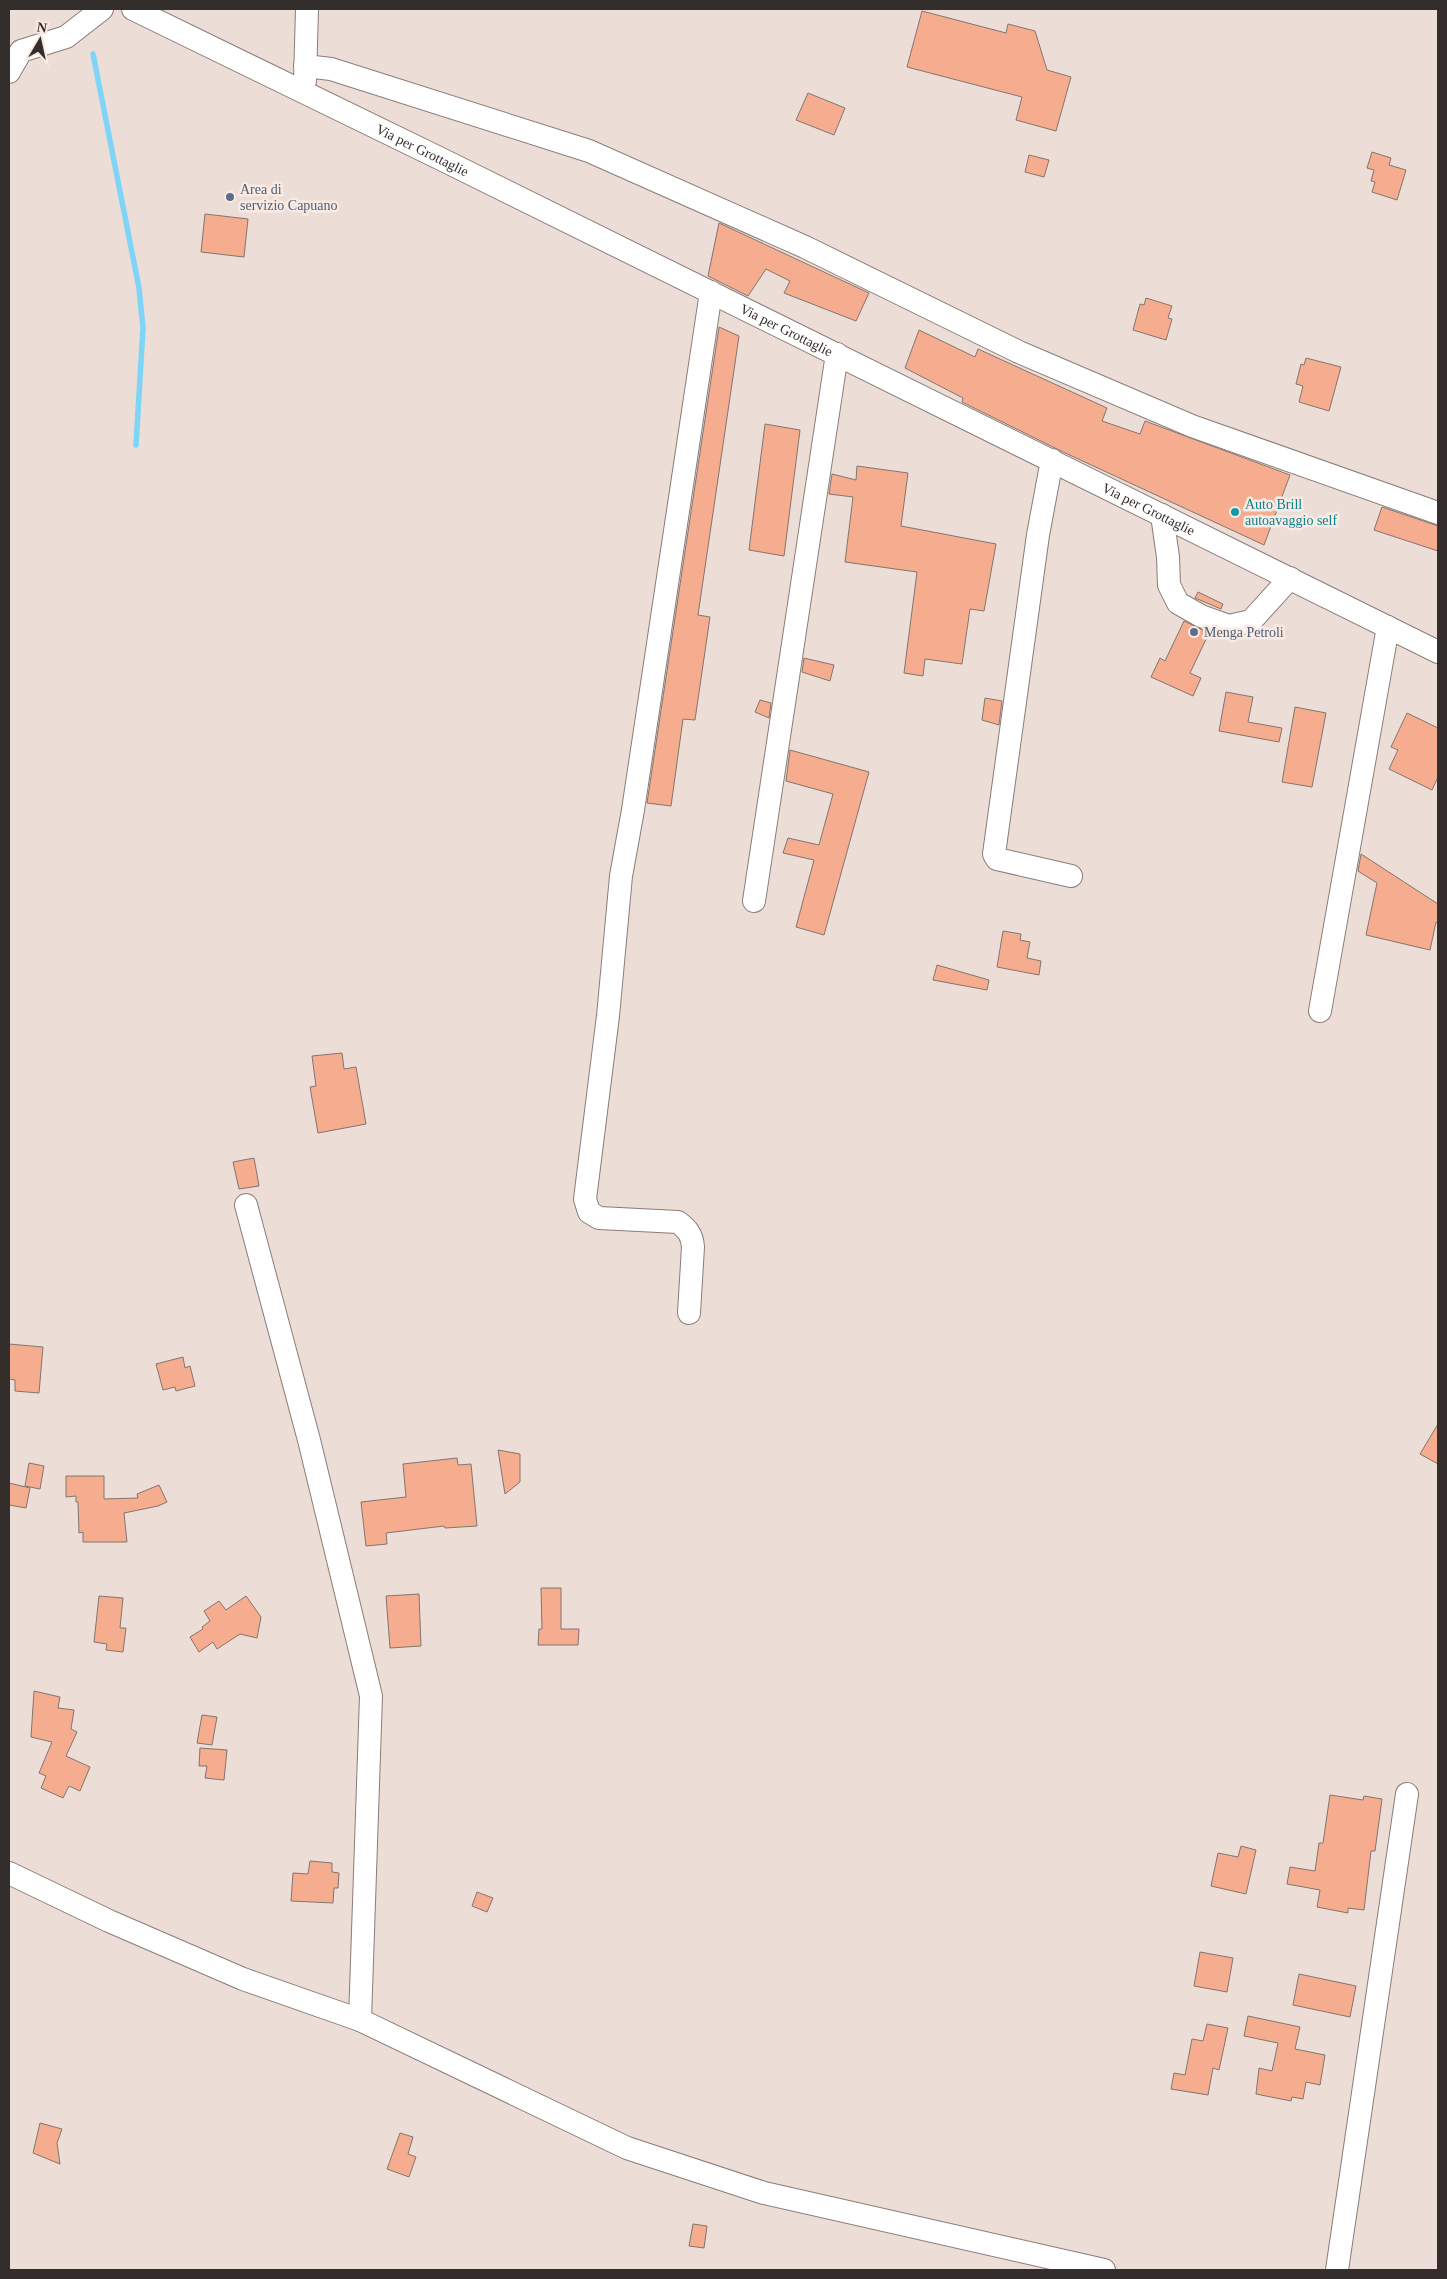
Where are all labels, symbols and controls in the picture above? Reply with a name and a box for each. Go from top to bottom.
north arrow [15,15,65,65]
text: N [36,19,48,36]
street label: Via per Grottaglie [374,122,471,179]
place label: Area di servizio Capuano [240,182,338,213]
marker: Area di servizio Capuano [224,191,236,203]
street label: Via per Grottaglie [738,301,835,359]
street label: Via per Grottaglie [1100,480,1197,538]
place label: Auto Brill autoavaggio self [1245,497,1337,528]
marker: Auto Brill autoavaggio self [1229,506,1241,518]
place label: Menga Petroli [1204,625,1284,640]
marker: Menga Petroli [1188,626,1200,638]

